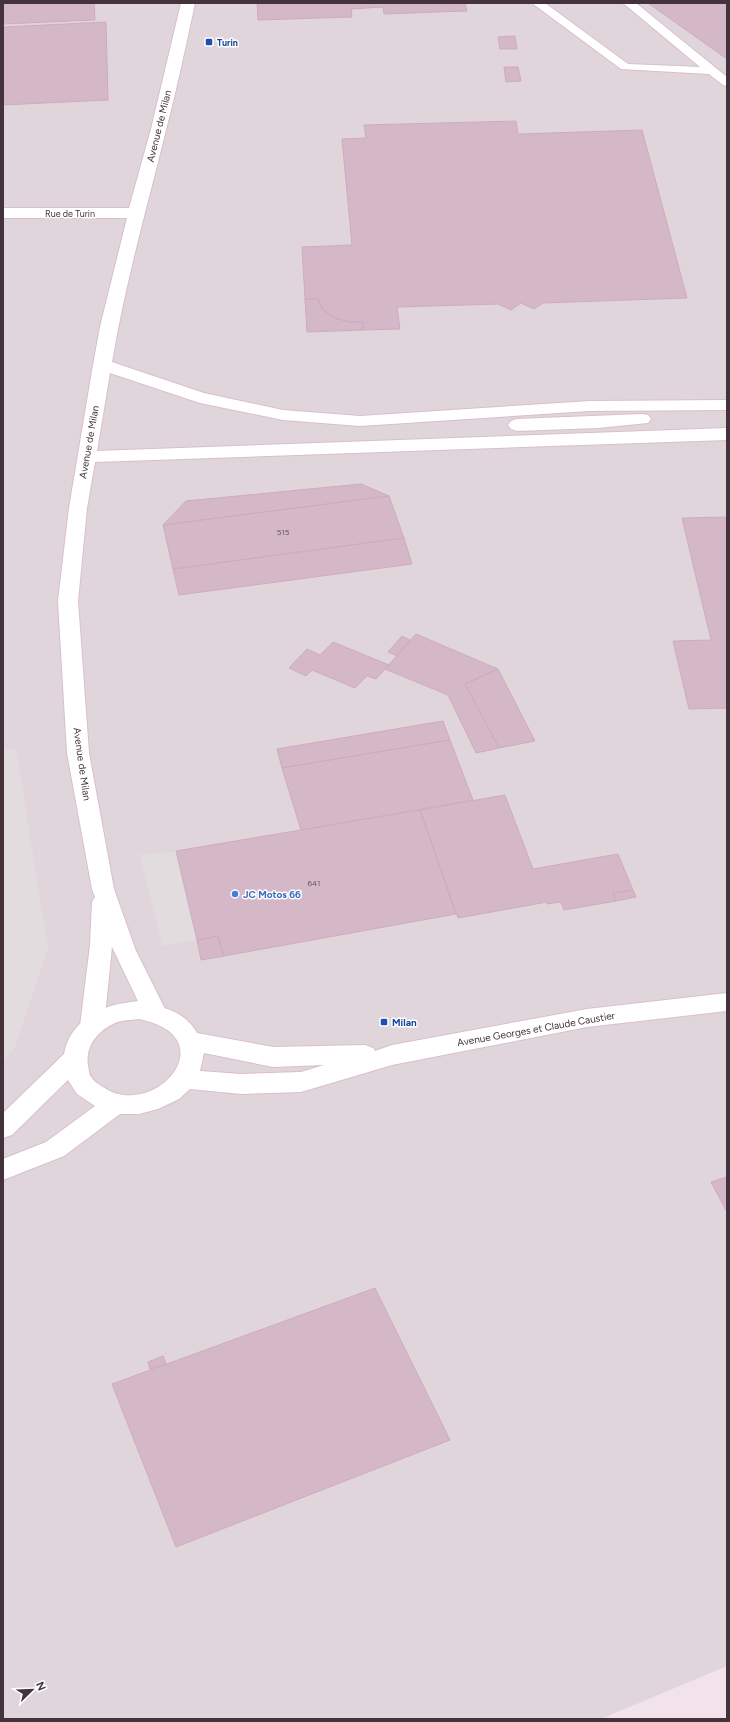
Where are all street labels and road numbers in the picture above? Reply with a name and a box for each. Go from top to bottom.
street label: Avenue de Milan [144,88,174,163]
street label: Rue de Turin [45,208,95,219]
street label: Avenue de Milan [76,404,102,479]
street label: Avenue de Milan [70,727,94,802]
street label: Avenue Georges et Claude Caustier [456,1009,617,1049]

